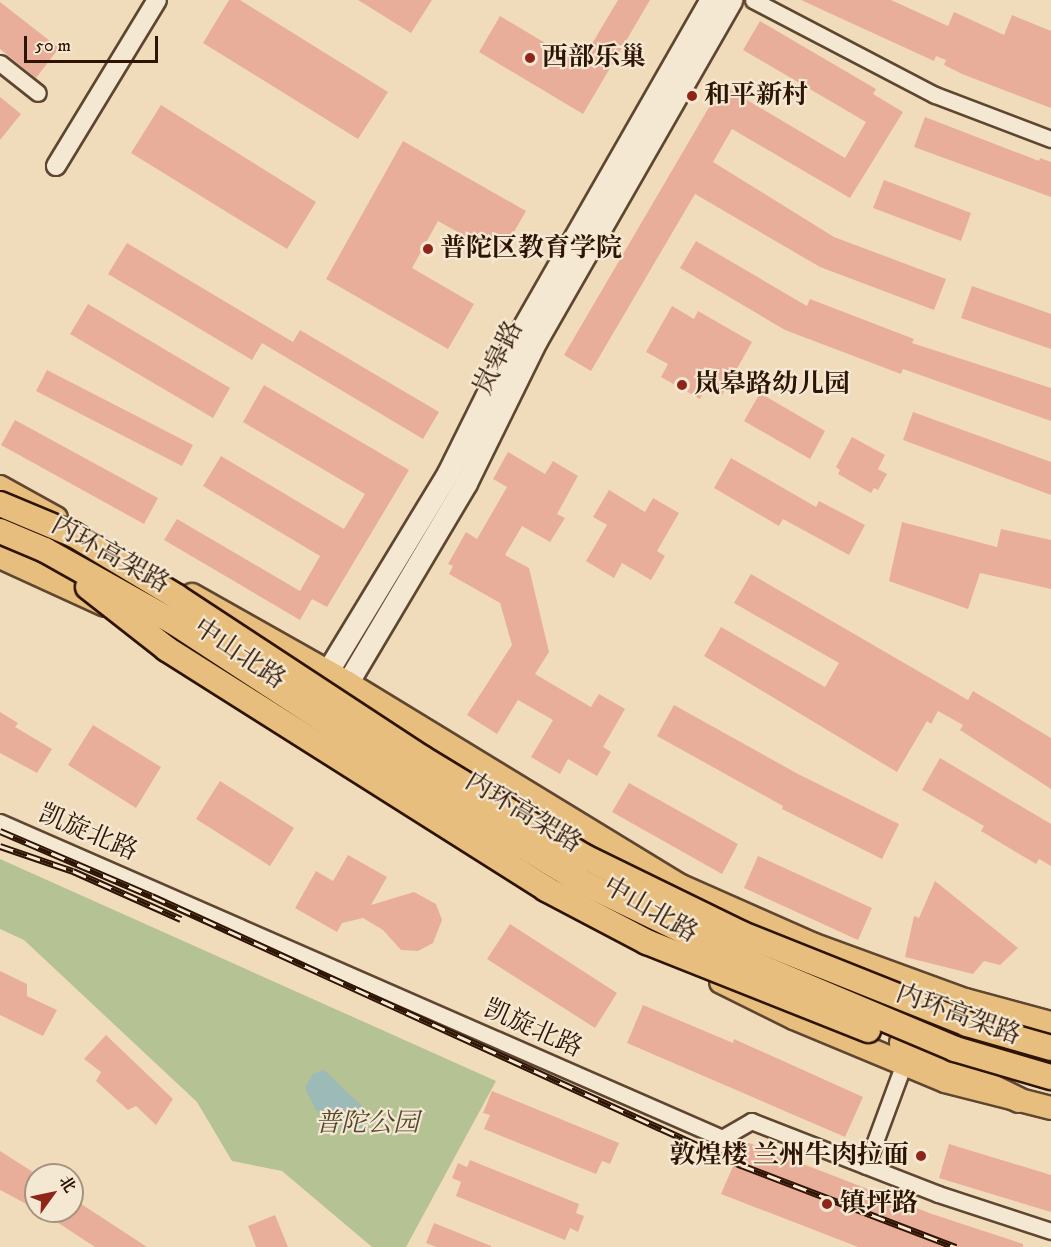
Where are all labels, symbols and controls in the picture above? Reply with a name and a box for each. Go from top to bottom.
scale bar [27,24,160,62]
text: 50 m [35,35,71,57]
place label: 西部乐巢 [542,42,646,74]
marker: 西部乐巢 [523,51,537,65]
place label: 和平新村 [704,80,808,112]
marker: 和平新村 [685,89,699,103]
place label: 普陀区教育学院 [440,233,622,265]
marker: 普陀区教育学院 [421,242,435,256]
street label: 岚皋路 [468,316,530,400]
place label: 岚皋路幼儿园 [694,369,850,401]
marker: 岚皋路幼儿园 [675,378,689,392]
street label: 内环高架路 [46,510,174,600]
street label: 中山北路 [187,612,291,696]
street label: 内环高架路 [459,766,587,860]
street label: 凯旋北路 [34,798,142,868]
street label: 中山北路 [597,870,703,950]
street label: 内环高架路 [892,978,1024,1052]
street label: 凯旋北路 [479,994,587,1064]
park label: 普陀公园 [315,1108,419,1140]
place label: 敦煌楼 兰州牛肉拉面 [669,1140,909,1172]
marker: 敦煌楼 兰州牛肉拉面 [914,1149,928,1163]
north arrow [24,1163,84,1223]
text: 北 [55,1172,80,1196]
place label: 镇坪路 [840,1188,918,1220]
marker: 镇坪路 [818,1195,836,1213]

